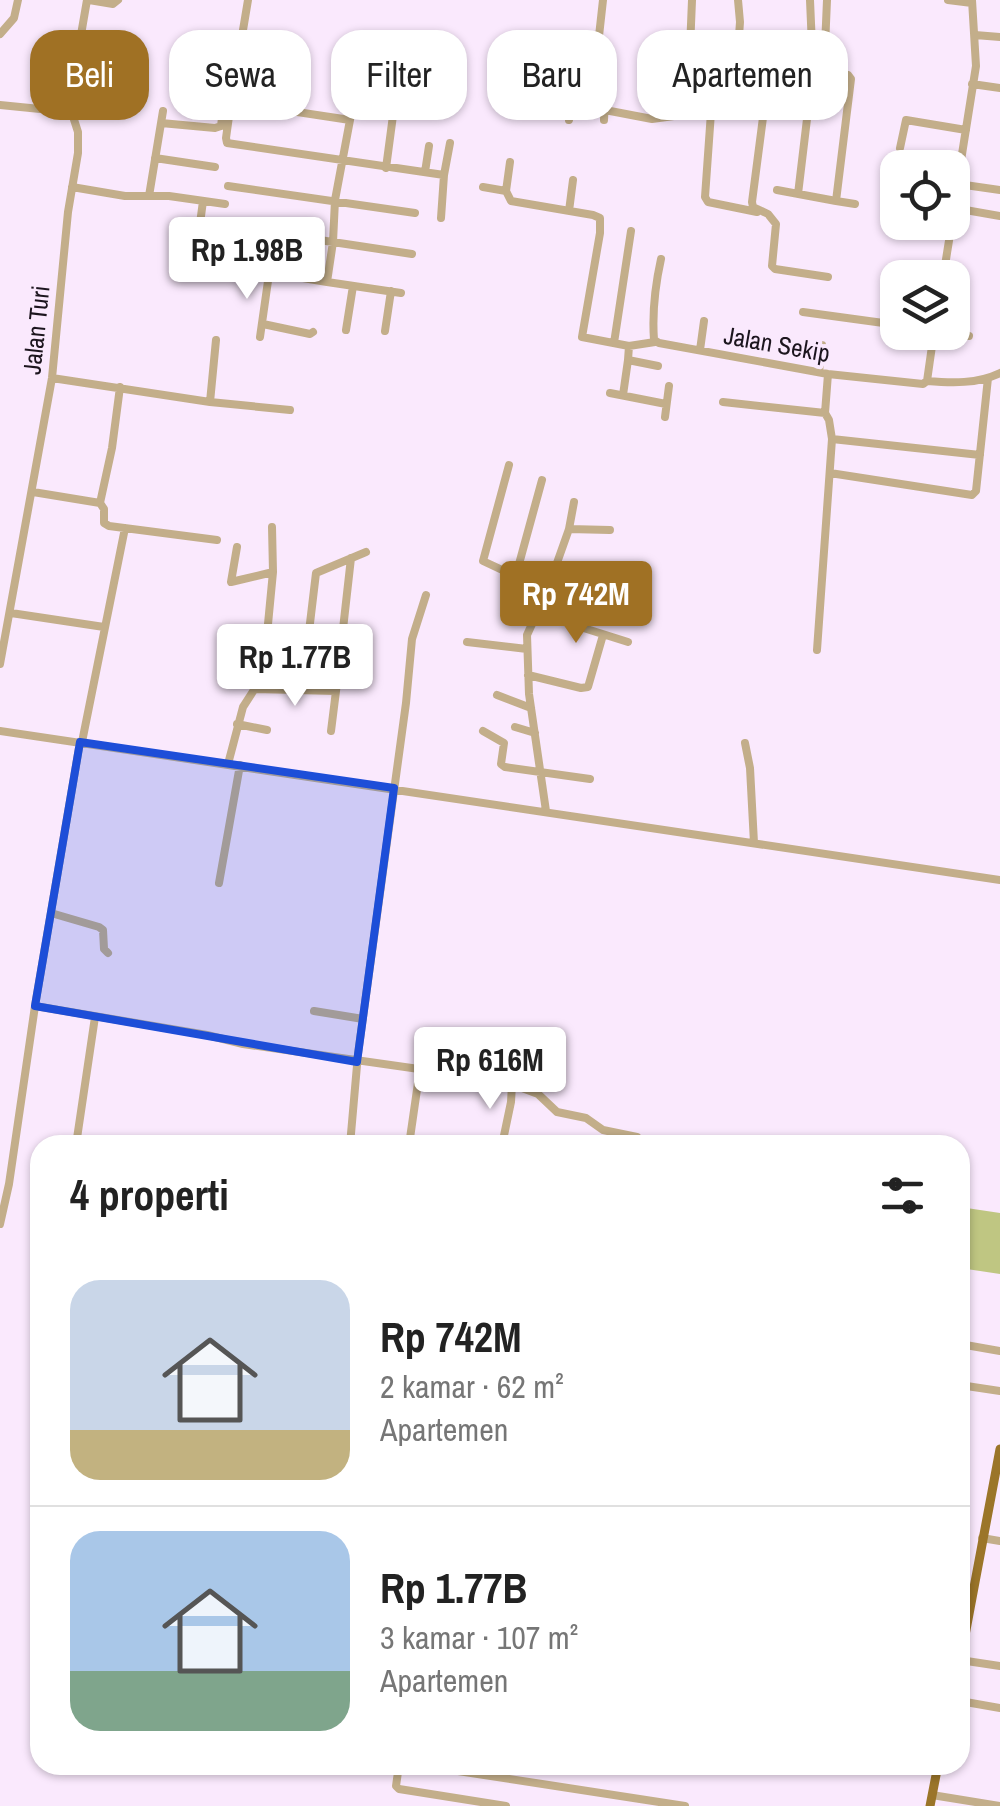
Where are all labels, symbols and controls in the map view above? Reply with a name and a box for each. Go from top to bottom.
chip: Beli [30,30,149,120]
chip: Sewa [169,30,311,120]
chip: Filter [331,30,467,120]
chip: Baru [487,30,617,120]
chip: Apartemen [637,30,848,120]
map controls [880,150,970,350]
button: locate [880,150,970,240]
pin: Rp 1.98B [144,217,350,302]
text: Rp 1.98B [191,228,303,271]
button: layers [880,260,970,350]
street label: Jalan Turi [14,284,58,376]
street label: Jalan Sekip [721,318,833,370]
pin: Rp 742M [484,561,668,646]
text: Rp 742M [522,572,630,615]
pin: Rp 1.77B [192,624,398,709]
text: Rp 1.77B [239,635,351,678]
pin: Rp 616M [398,1027,582,1112]
text: Rp 616M [436,1038,544,1081]
text: 4 properti [70,1167,229,1223]
icon: filters [875,1168,930,1223]
text: Rp 742M [380,1309,522,1365]
icon: home [150,1320,270,1440]
text: 2 kamar · 62 m² [380,1365,564,1408]
text: Apartemen [380,1408,508,1451]
text: Rp 1.77B [380,1560,527,1616]
icon: home [150,1571,270,1691]
text: 3 kamar · 107 m² [380,1616,578,1659]
text: Apartemen [380,1659,508,1702]

